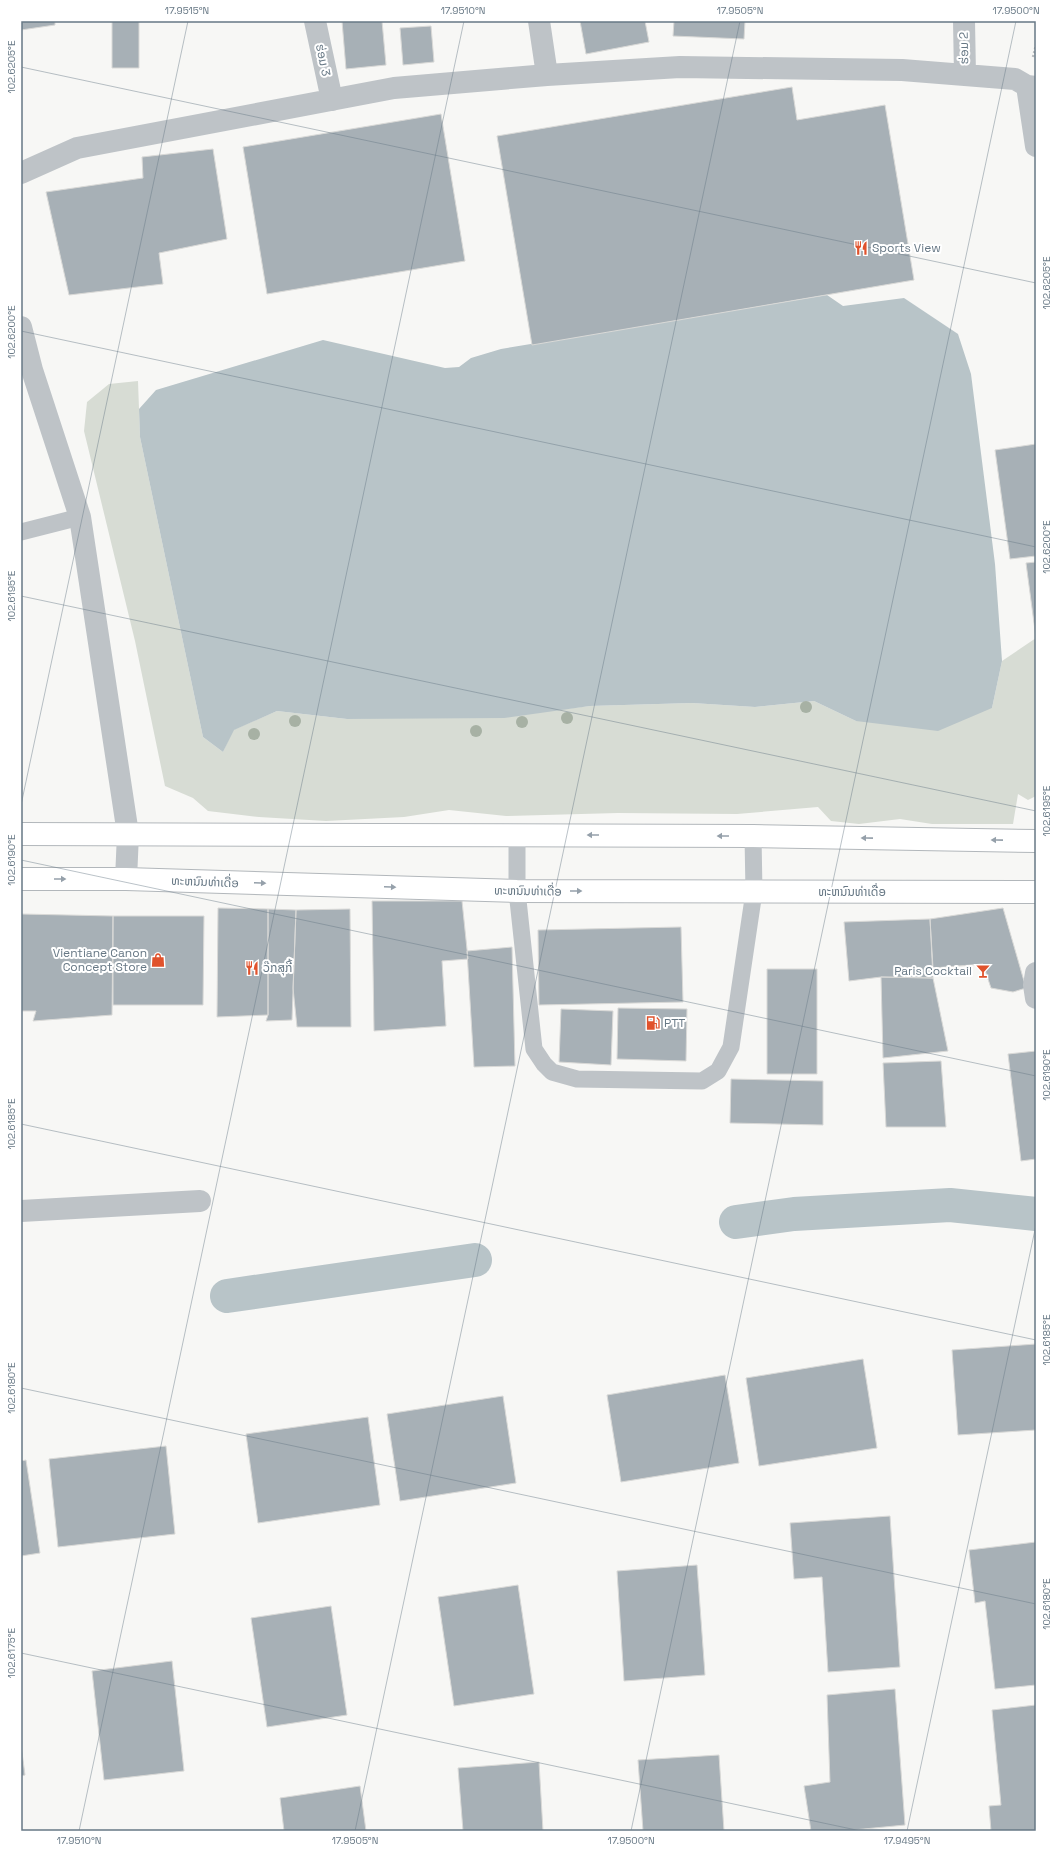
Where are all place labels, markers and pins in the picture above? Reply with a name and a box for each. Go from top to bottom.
restaurant icon: Sports View [853,240,869,256]
place label: Sports View [872,240,941,256]
place label: Vientiane Canon Concept Store [53,945,147,975]
shop icon: Vientiane Canon Concept Store [150,952,166,968]
place label: ວ໊ກສຸກີ້ [263,958,293,976]
restaurant icon: ວ໊ກສຸກີ້ [244,960,260,976]
place label: Paris Cocktail [894,963,972,979]
bar icon: Paris Cocktail [975,963,991,979]
fuel station icon: PTT [645,1015,661,1031]
place label: PTT [664,1015,685,1031]

